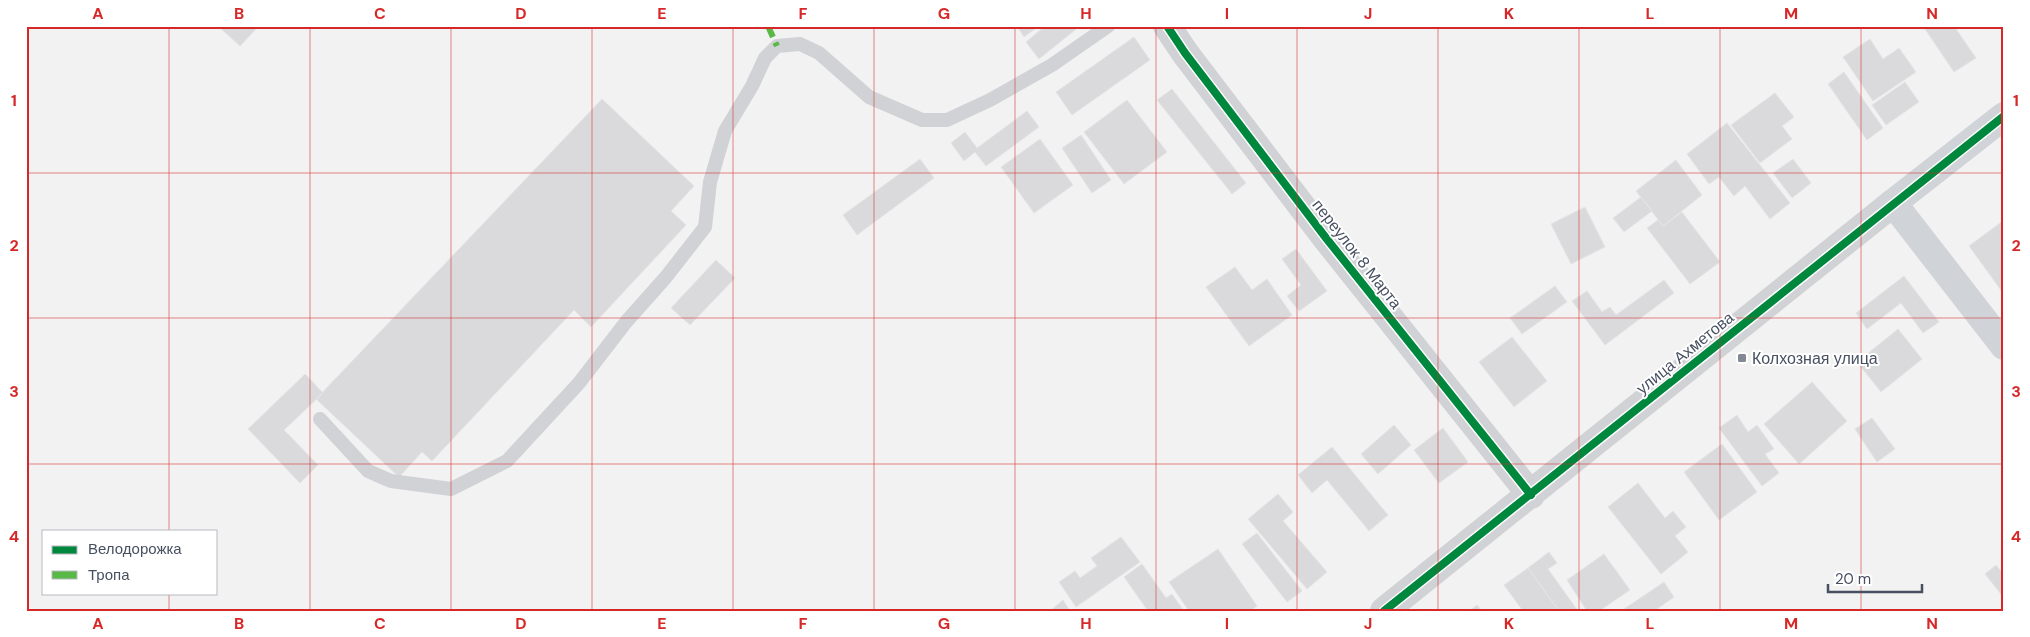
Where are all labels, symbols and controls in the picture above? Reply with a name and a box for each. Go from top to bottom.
text: A [92,3,104,24]
text: B [234,3,244,24]
text: C [374,3,386,24]
text: D [515,3,527,24]
text: E [657,3,667,24]
text: F [799,3,808,24]
text: G [938,3,950,24]
text: H [1080,3,1092,24]
text: I [1225,3,1229,24]
text: J [1364,3,1372,24]
text: K [1504,3,1515,24]
text: L [1646,3,1655,24]
text: M [1784,3,1798,24]
text: N [1926,3,1938,24]
text: 1 [11,90,17,111]
text: 1 [2013,90,2019,111]
street label: переулок 8 Марта [1308,195,1406,313]
text: 2 [9,235,19,256]
text: 2 [2011,235,2021,256]
street label: улица Ахметова [1632,307,1738,399]
place label: Колхозная улица [1752,348,1878,369]
marker: Колхозная улица [1736,352,1748,364]
text: 3 [9,381,19,402]
text: 3 [2011,381,2021,402]
text: 4 [9,526,19,547]
text: 4 [2011,526,2021,547]
legend [42,530,218,594]
text: Велодорожка [88,539,182,559]
scale bar [1828,562,1921,594]
text: Тропа [88,565,130,585]
text: 20 m [1835,569,1871,589]
text: A [92,613,104,634]
text: B [234,613,244,634]
text: C [374,613,386,634]
text: D [515,613,527,634]
text: E [657,613,667,634]
text: F [799,613,808,634]
text: G [938,613,950,634]
text: H [1080,613,1092,634]
text: I [1225,613,1229,634]
text: J [1364,613,1372,634]
text: K [1504,613,1515,634]
text: L [1646,613,1655,634]
text: M [1784,613,1798,634]
text: N [1926,613,1938,634]

